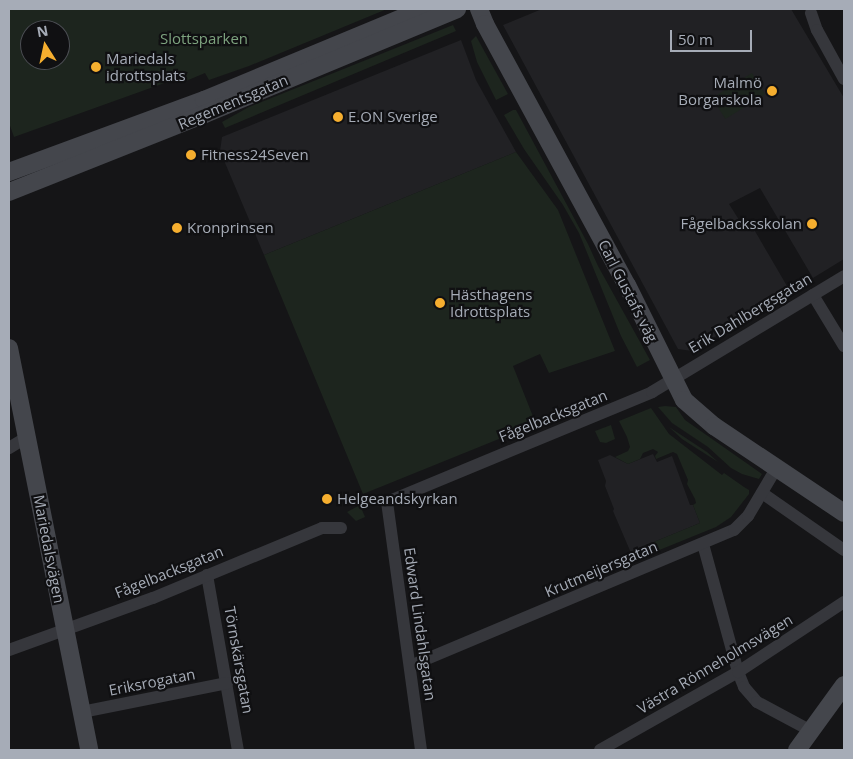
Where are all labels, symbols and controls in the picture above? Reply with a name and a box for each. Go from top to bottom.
north arrow [20,20,70,70]
text: N [35,20,50,41]
scale bar [673,20,756,52]
text: 50 m [678,29,713,49]
park label: Slottsparken [160,30,248,48]
place label: Mariedals idrottsplats [106,49,186,84]
marker: Mariedals idrottsplats [90,61,102,73]
street label: Regementsgatan [175,71,291,133]
place label: Malmö Borgarskola [678,73,762,108]
marker: Malmö Borgarskola [766,85,778,97]
place label: E.ON Sverige [348,108,438,126]
marker: E.ON Sverige [332,111,344,123]
place label: Fitness24Seven [201,146,309,164]
marker: Fitness24Seven [185,149,197,161]
place label: Fågelbacksskolan [680,215,802,233]
marker: Fågelbacksskolan [806,218,818,230]
place label: Kronprinsen [187,219,274,237]
marker: Kronprinsen [171,222,183,234]
street label: Carl Gustafs väg [594,237,662,345]
street label: Erik Dahlbergsgatan [685,269,815,357]
place label: Hästhagens Idrottsplats [450,285,532,320]
marker: Hästhagens Idrottsplats [434,297,446,309]
street label: Fågelbacksgatan [496,386,610,446]
place label: Helgeandskyrkan [337,490,458,508]
street label: Mariedalsvägen [30,493,68,605]
marker: Helgeandskyrkan [321,493,333,505]
street label: Krutmeijersgatan [542,537,660,601]
street label: Fågelbacksgatan [112,542,226,602]
street label: Edward Lindahlsgatan [400,546,440,702]
street label: Törnskärsgatan [221,605,257,715]
street label: Västra Rönneholmsvägen [634,610,796,718]
street label: Eriksrogatan [107,665,197,699]

